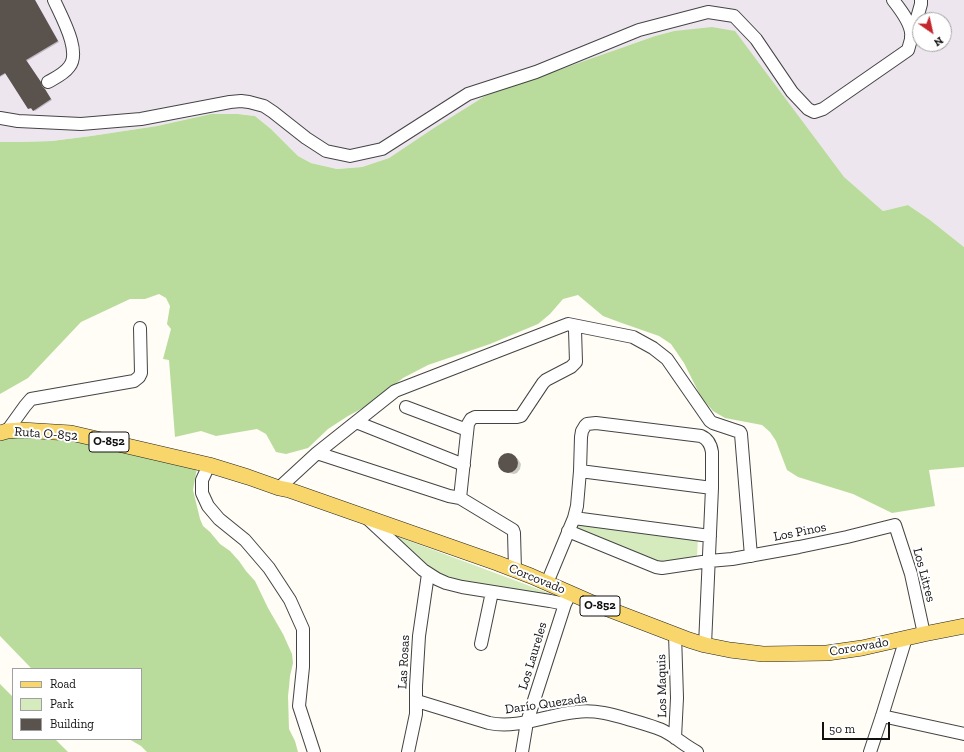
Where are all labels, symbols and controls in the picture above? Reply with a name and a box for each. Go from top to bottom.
north arrow [912,12,952,52]
text: N [931,34,946,49]
street label: Ruta O-852 [14,424,78,444]
road number: O-852 [89,432,129,452]
street label: Los Pinos [772,519,828,545]
street label: Los Litres [909,546,939,604]
street label: Corcovado [506,561,568,597]
road number: O-852 [580,596,620,616]
street label: Los Laureles [515,620,551,692]
street label: Corcovado [828,634,890,660]
street label: Las Rosas [395,635,413,689]
street label: Los Maquis [654,654,670,718]
legend [12,668,142,740]
text: Road [50,677,76,691]
street label: Darío Quezada [504,691,588,717]
text: Park [50,697,74,711]
scale bar [824,714,892,740]
text: Building [50,717,94,731]
text: 50 m [829,722,855,736]

